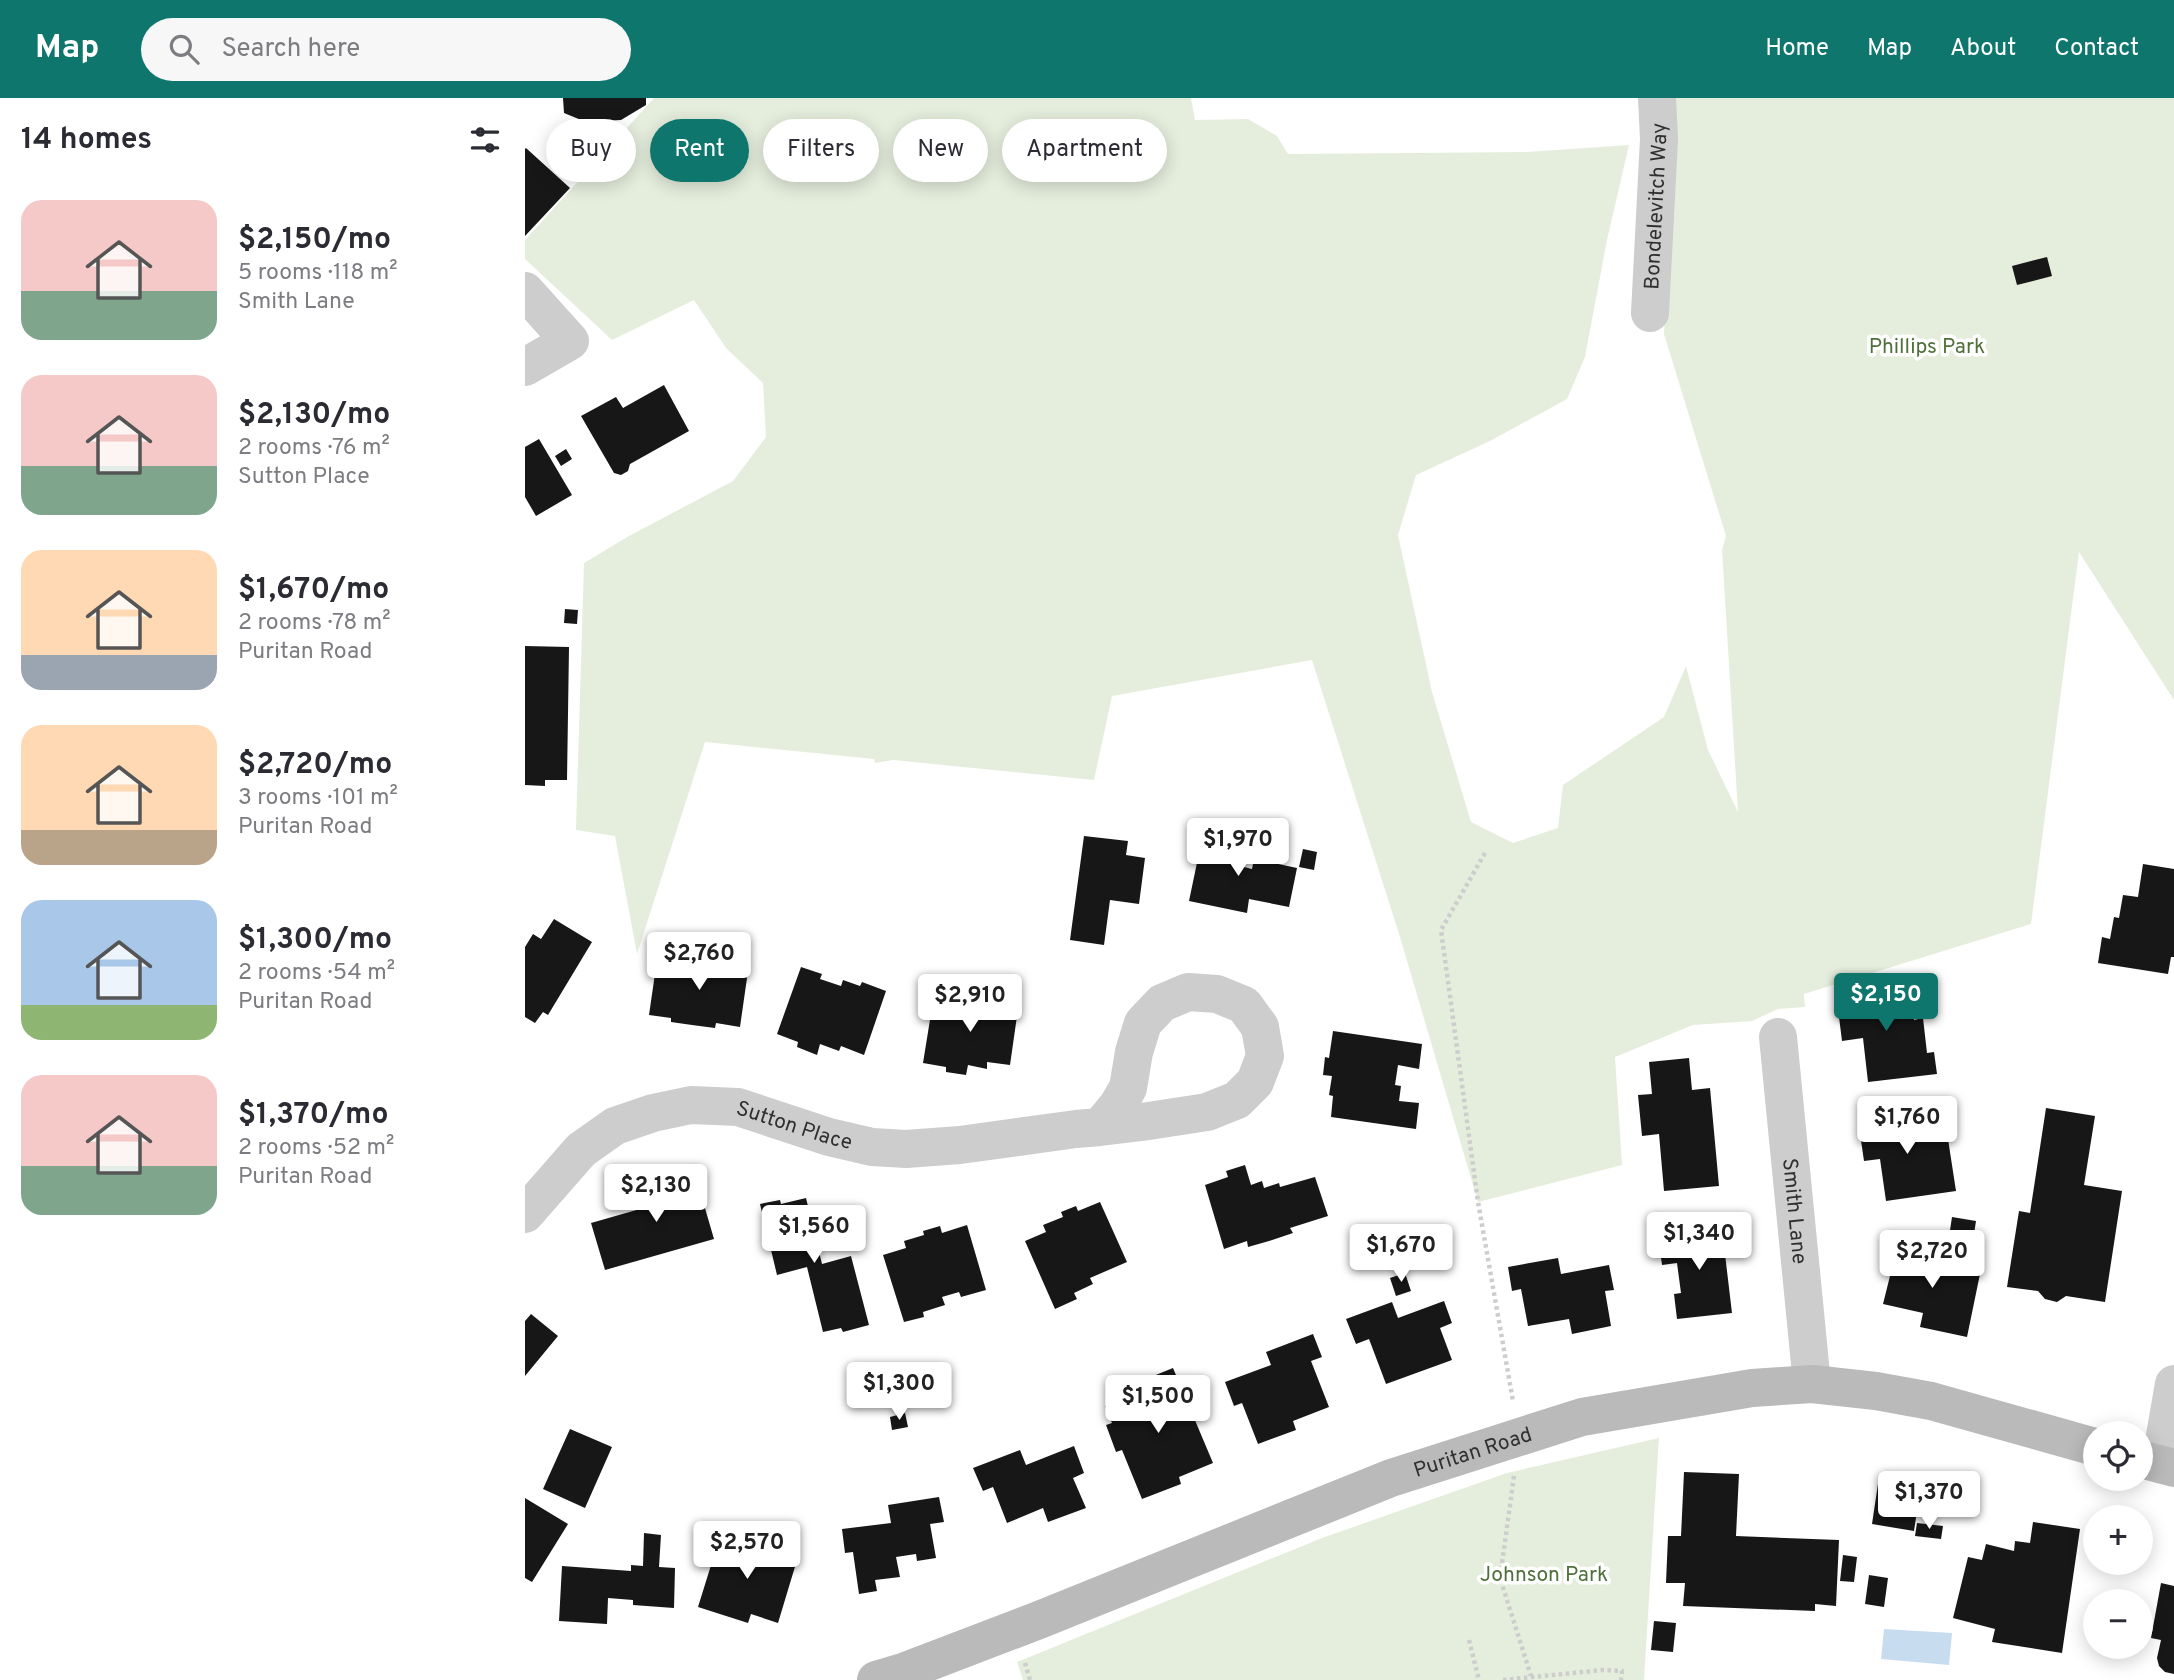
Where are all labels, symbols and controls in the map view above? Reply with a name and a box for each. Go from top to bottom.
search box [141,18,631,81]
text: Map [35,28,99,70]
icon: search [165,30,203,68]
text: Search here [221,33,360,66]
text: Home [1765,34,1829,64]
text: Map [1867,34,1912,64]
text: About [1950,34,2016,64]
text: Contact [2054,34,2139,64]
chip: Buy [546,119,636,182]
chip: Rent [650,119,749,182]
chip: Filters [763,119,879,182]
chip: New [893,119,988,182]
chip: Apartment [1002,119,1167,182]
icon: filters [466,121,504,159]
text: 14 homes [21,122,152,159]
street label: Bondelevitch Way [1639,122,1674,290]
text: $2,150/mo [238,222,391,259]
icon: home [77,228,161,312]
text: 5 rooms · 118 m² [238,259,397,288]
text: Smith Lane [238,288,355,317]
park label: Phillips Park [1869,334,1985,361]
text: $2,130/mo [238,397,390,434]
icon: home [77,403,161,487]
text: 2 rooms · 76 m² [238,434,390,463]
text: Sutton Place [238,463,370,492]
text: $1,670/mo [238,572,389,609]
icon: home [77,578,161,662]
text: 2 rooms · 78 m² [238,609,391,638]
text: Puritan Road [238,638,372,667]
text: $2,720/mo [238,747,392,784]
icon: home [77,753,161,837]
text: 3 rooms · 101 m² [238,784,398,813]
text: Puritan Road [238,813,372,842]
pin: $1,970 [1181,818,1295,878]
text: $1,970 [1203,826,1273,855]
text: $1,300/mo [238,922,392,959]
icon: home [77,928,161,1012]
pin: $2,760 [642,932,756,992]
text: $2,760 [663,940,735,969]
text: 2 rooms · 54 m² [238,959,395,988]
pin: $2,910 [913,974,1027,1034]
pin: $2,150 [1829,974,1943,1033]
text: $2,150 [1850,981,1922,1010]
text: $2,910 [934,982,1006,1011]
text: Puritan Road [238,988,372,1017]
street label: Sutton Place [733,1095,855,1157]
pin: $1,760 [1850,1096,1964,1156]
text: $1,370/mo [238,1097,388,1134]
icon: home [77,1103,161,1187]
text: $1,760 [1873,1104,1941,1133]
text: 2 rooms · 52 m² [238,1134,394,1163]
street label: Smith Lane [1775,1157,1812,1266]
text: Puritan Road [238,1163,372,1192]
pin: $2,130 [599,1164,713,1224]
text: $2,130 [620,1172,692,1201]
pin: $1,560 [757,1206,871,1265]
pin: $1,340 [1642,1212,1756,1272]
text: $1,560 [778,1213,850,1242]
text: $1,340 [1663,1220,1735,1249]
pin: $1,670 [1344,1224,1458,1284]
pin: $2,720 [1875,1230,1989,1290]
text: $1,670 [1366,1232,1436,1261]
text: $2,720 [1896,1238,1968,1267]
pin: $1,300 [842,1362,956,1422]
text: $1,300 [863,1370,935,1399]
pin: $1,500 [1101,1376,1215,1435]
text: $1,500 [1121,1383,1195,1412]
map controls [2083,1421,2153,1659]
button: locate [2083,1421,2153,1491]
street label: Puritan Road [1410,1422,1536,1485]
pin: $1,370 [1872,1472,1986,1531]
text: $1,370 [1894,1479,1964,1508]
button: + [2083,1505,2153,1575]
pin: $2,570 [690,1522,804,1581]
text: $2,570 [709,1529,785,1558]
park label: Johnson Park [1480,1562,1608,1589]
button: − [2083,1589,2153,1659]

